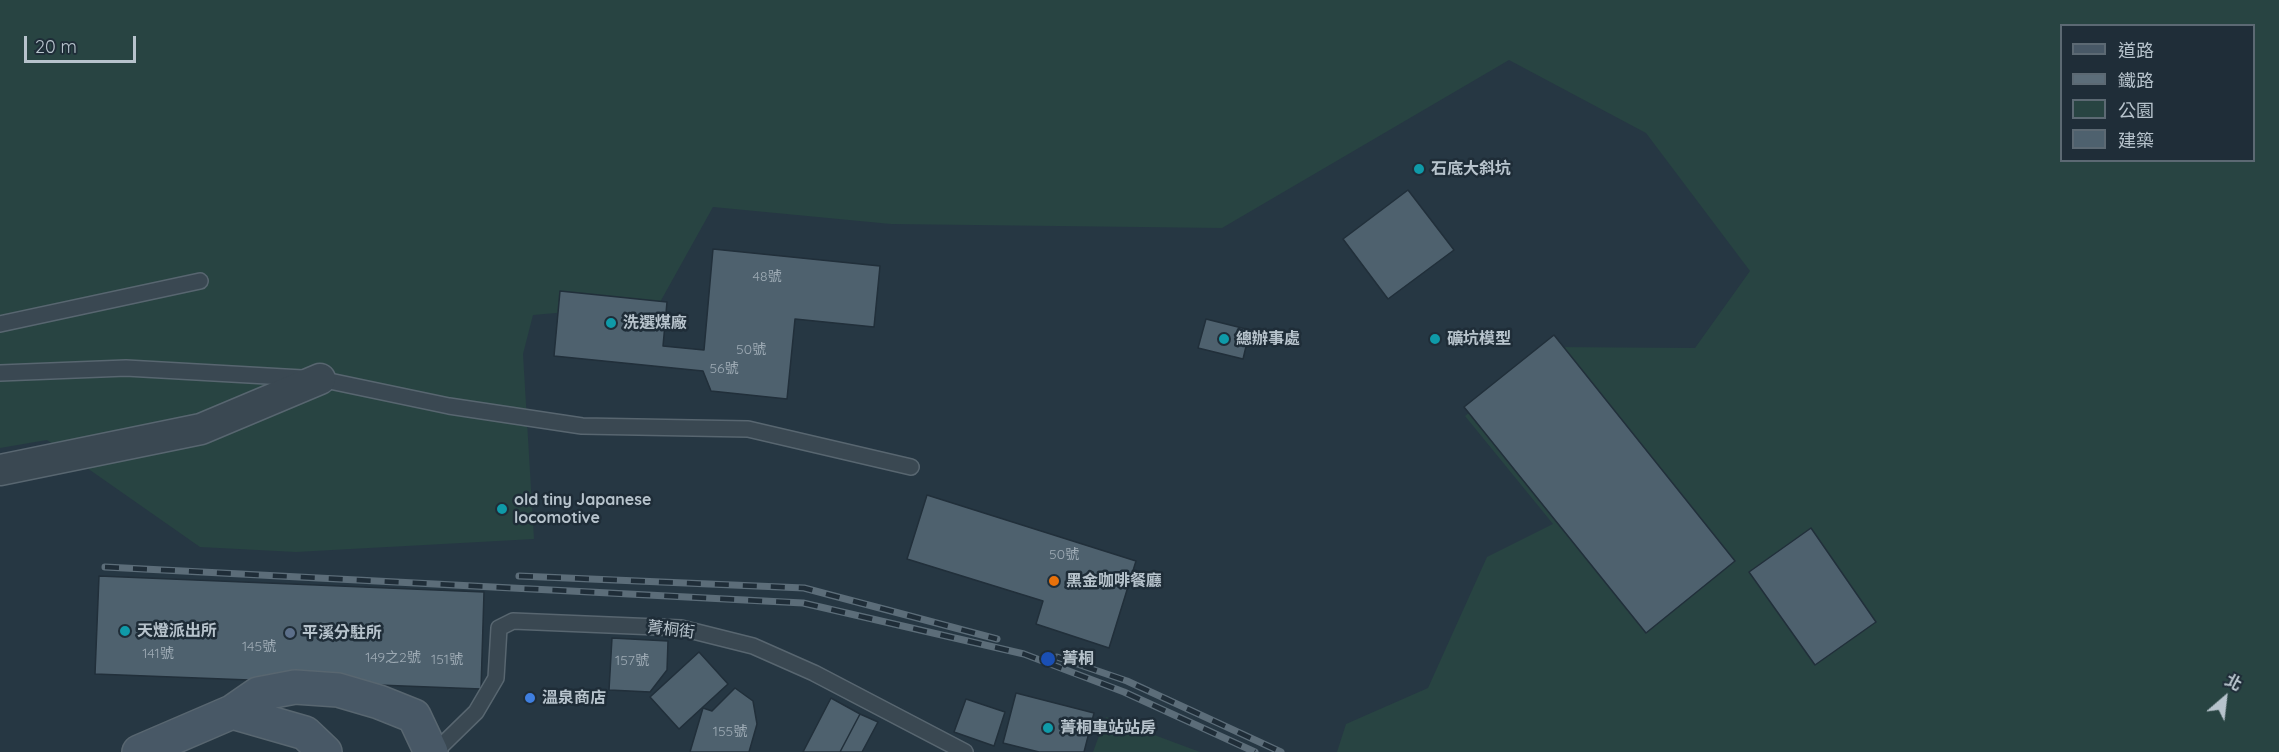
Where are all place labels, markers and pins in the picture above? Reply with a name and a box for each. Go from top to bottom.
place label: 石底大斜坑 [1431,159,1511,179]
marker: 石底大斜坑 [1412,162,1426,176]
place label: 洗選煤廠 [623,313,687,333]
marker: 洗選煤廠 [604,316,618,330]
place label: 總辦事處 [1236,329,1300,349]
place label: 礦坑模型 [1447,329,1511,349]
marker: 總辦事處 [1217,332,1231,346]
marker: 礦坑模型 [1428,332,1442,346]
place label: old tiny Japanese locomotive [514,490,651,528]
marker: old tiny Japanese locomotive [495,502,509,516]
place label: 黑金咖啡餐廳 [1066,571,1162,591]
marker: 黑金咖啡餐廳 [1047,574,1061,588]
place label: 天燈派出所 [137,621,217,641]
place label: 平溪分駐所 [302,623,382,643]
marker: 天燈派出所 [118,624,132,638]
marker: 平溪分駐所 [283,626,297,640]
place label: 菁桐 [1062,649,1094,669]
marker: 菁桐 [1039,650,1057,668]
place label: 溫泉商店 [542,688,606,708]
marker: 溫泉商店 [523,691,537,705]
place label: 菁桐車站站房 [1060,718,1156,738]
marker: 菁桐車站站房 [1041,721,1055,735]

